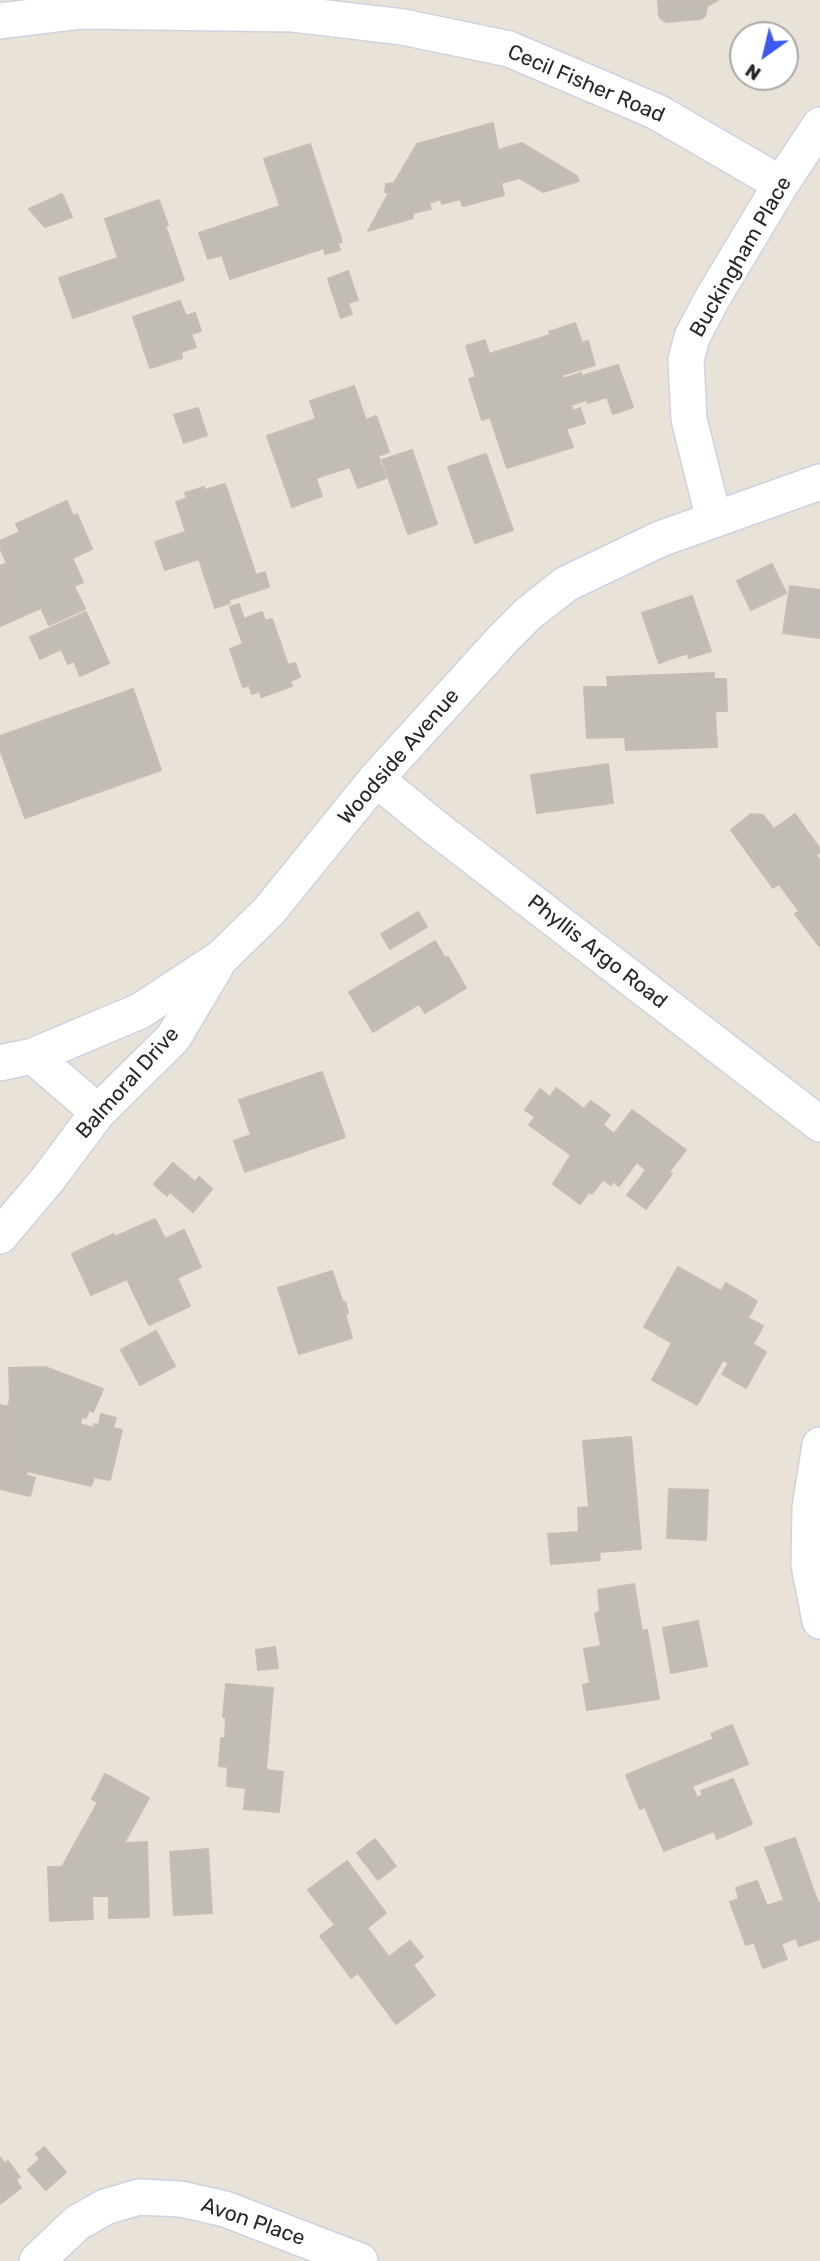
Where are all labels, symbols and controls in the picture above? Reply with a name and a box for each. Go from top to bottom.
north arrow [729,21,799,91]
street label: Cecil Fisher Road [504,40,668,128]
text: N [741,59,765,86]
street label: Buckingham Place [685,172,797,342]
street label: Woodside Avenue [333,684,465,830]
street label: Phyllis Argo Road [522,890,672,1014]
street label: Balmoral Drive [71,1022,185,1144]
street label: Avon Place [198,2192,308,2252]

